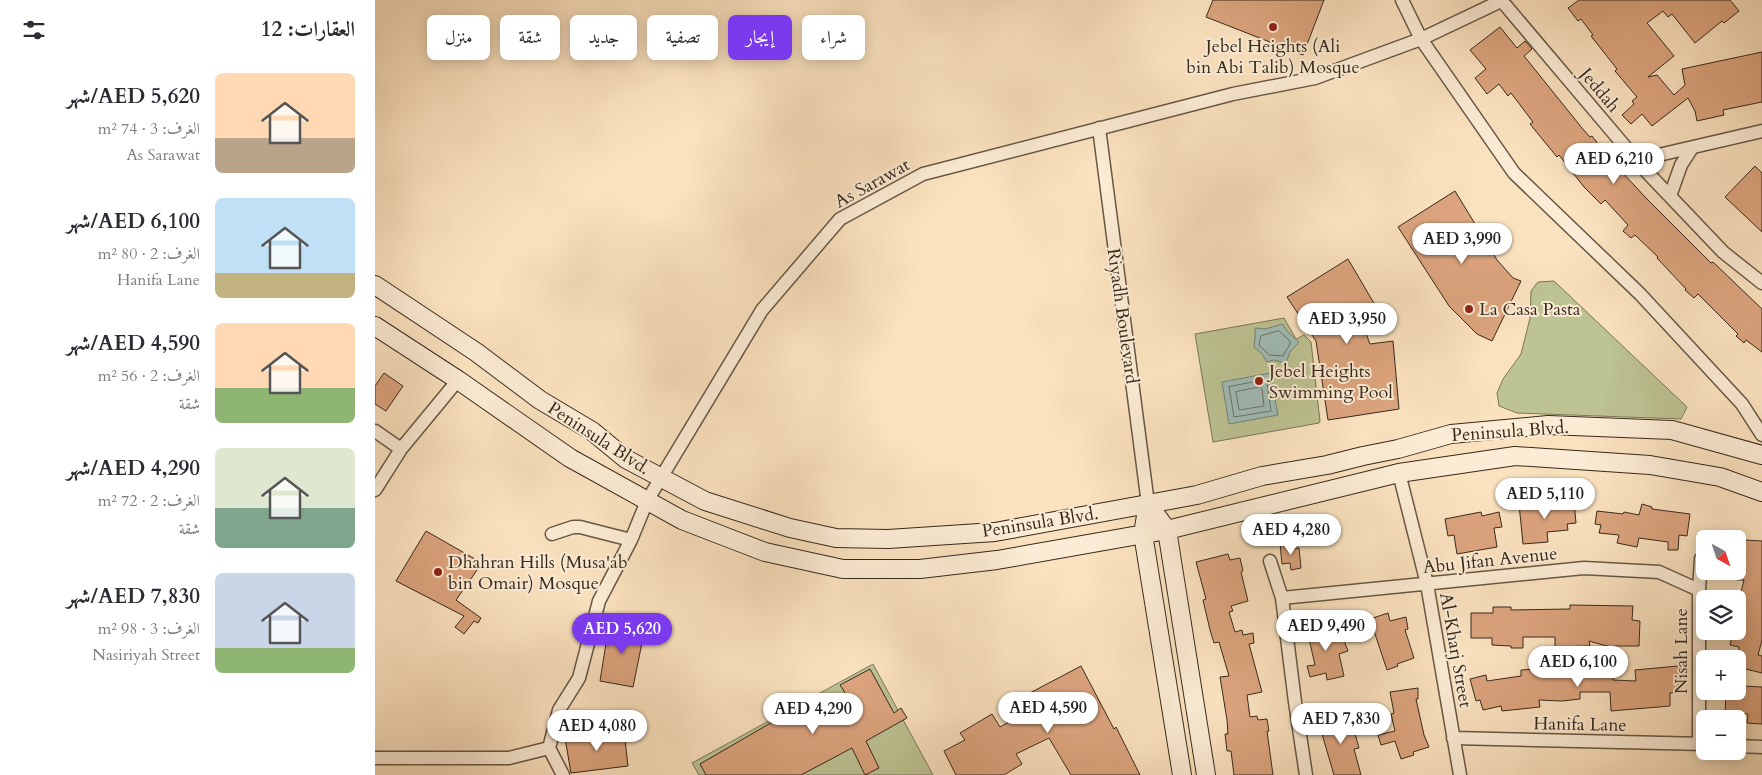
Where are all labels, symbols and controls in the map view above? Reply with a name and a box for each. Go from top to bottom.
text: العقارات: 12 [261,15,355,44]
chip: منزل [427,15,490,60]
chip: شقة [500,15,560,60]
chip: جديد [570,15,637,60]
chip: تصفية [647,15,718,60]
chip: إيجار [728,15,792,60]
chip: شراء [802,15,865,60]
icon: filters [20,16,48,44]
marker: Jebel Heights (Ali bin Abi Talib) Mosque [1267,21,1279,33]
place label: Jebel Heights (Ali bin Abi Talib) Mosque [1186,34,1360,80]
street label: Jeddah [1572,60,1626,118]
text: AED 5,620/شهر [66,82,200,111]
icon: home [255,93,315,153]
text: الغرف: 3 · 74 m² [98,118,200,140]
pin: AED 6,210 [1557,142,1671,185]
text: As Sarawat [126,144,200,166]
text: AED 6,210 [1575,148,1653,170]
street label: As Sarawat [830,152,915,214]
text: AED 6,100/شهر [66,207,200,236]
icon: home [255,218,315,278]
pin: AED 3,990 [1405,222,1519,265]
text: AED 3,990 [1423,228,1501,250]
text: الغرف: 2 · 80 m² [98,243,200,265]
street label: Riyadh Boulevard [1101,247,1144,386]
text: Hanifa Lane [117,269,200,291]
place label: La Casa Pasta [1479,297,1581,322]
pin: AED 3,950 [1290,302,1404,345]
marker: La Casa Pasta [1463,303,1475,315]
text: AED 3,950 [1308,308,1386,330]
text: AED 4,590/شهر [66,329,200,358]
icon: home [255,343,315,403]
place label: Jebel Heights Swimming Pool [1266,359,1393,405]
text: الغرف: 2 · 56 m² [98,365,200,387]
marker: Jebel Heights Swimming Pool [1253,375,1265,387]
text: شقة [179,393,200,415]
street label: Peninsula Blvd. [543,396,655,481]
street label: Peninsula Blvd. [1451,415,1570,448]
text: AED 4,290/شهر [66,454,200,483]
icon: home [255,468,315,528]
pin: AED 5,110 [1488,478,1602,520]
text: AED 5,110 [1506,483,1584,505]
text: الغرف: 2 · 72 m² [98,490,200,512]
street label: Peninsula Blvd. [980,501,1100,544]
pin: AED 4,280 [1234,514,1348,556]
text: شقة [179,518,200,540]
text: AED 4,280 [1252,519,1330,541]
north arrow [1696,530,1746,580]
map controls [1696,530,1746,760]
street label: Abu Jifan Avenue [1422,541,1559,580]
place label: Dhahran Hills (Musa'ab bin Omair) Mosque [448,550,628,596]
marker: Dhahran Hills (Musa'ab bin Omair) Mosque [432,566,444,578]
text: AED 7,830/شهر [66,582,200,611]
button: layers [1696,590,1746,640]
street label: Al-Kharj Street [1433,591,1478,710]
icon: home [255,593,315,653]
street label: Nisah Lane [1669,608,1694,694]
pin: AED 9,490 [1269,610,1383,652]
pin: AED 5,620 [565,612,679,655]
text: AED 9,490 [1287,615,1365,637]
text: الغرف: 3 · 98 m² [98,618,200,640]
text: AED 5,620 [583,618,661,640]
text: Nasiriyah Street [92,644,200,666]
pin: AED 6,100 [1521,646,1635,688]
button: + [1696,650,1746,700]
text: AED 6,100 [1539,651,1617,673]
pin: AED 4,290 [756,692,870,735]
pin: AED 4,590 [991,692,1105,734]
text: AED 4,590 [1009,697,1087,719]
text: AED 4,290 [774,698,852,720]
pin: AED 7,830 [1284,702,1398,745]
text: AED 7,830 [1302,708,1380,730]
pin: AED 4,080 [540,710,654,752]
button: − [1696,710,1746,760]
street label: Hanifa Lane [1533,711,1627,738]
text: AED 4,080 [558,715,636,737]

